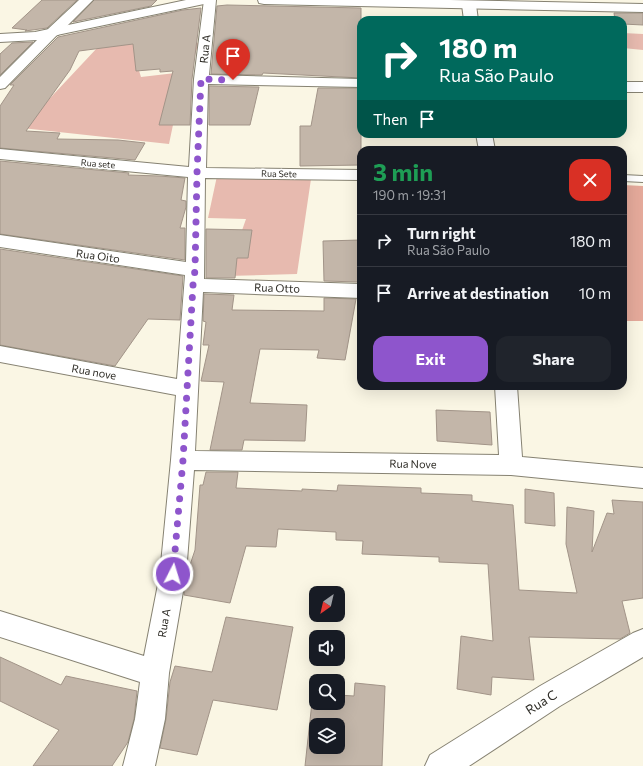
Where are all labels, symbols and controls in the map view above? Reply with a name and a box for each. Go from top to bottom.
text: 180 m [439,30,517,64]
icon: right [373,32,425,84]
street label: Rua A [197,33,213,64]
pin [216,39,250,80]
icon: arrive [222,45,244,67]
text: Rua São Paulo [439,64,554,86]
icon: arrive [416,108,438,130]
text: Then [373,110,408,128]
street label: Rua sete [80,157,116,171]
text: 3 min [373,157,433,186]
button: close [569,159,611,201]
street label: Rua Sete [261,168,297,179]
text: 190 m · 19:31 [373,187,446,203]
text: Turn right [407,224,476,242]
icon: right [373,230,395,252]
text: 180 m [570,232,611,250]
text: Rua São Paulo [407,242,490,258]
street label: Rua Oito [75,246,121,265]
street label: Rua Otto [254,280,301,295]
icon: arrive [373,282,395,304]
text: Arrive at destination [407,284,549,302]
text: 10 m [579,284,611,302]
button: Exit [373,336,488,382]
button: Share [496,336,611,382]
street label: Rua nove [71,361,118,382]
street label: Rua Nove [389,457,437,470]
position arrow [152,553,194,595]
north arrow [309,586,345,622]
map controls [309,586,345,754]
street label: Rua A [155,607,172,638]
button: sound [309,630,345,666]
button: search [309,674,345,710]
street label: Rua C [522,686,560,718]
button: layers [309,718,345,754]

